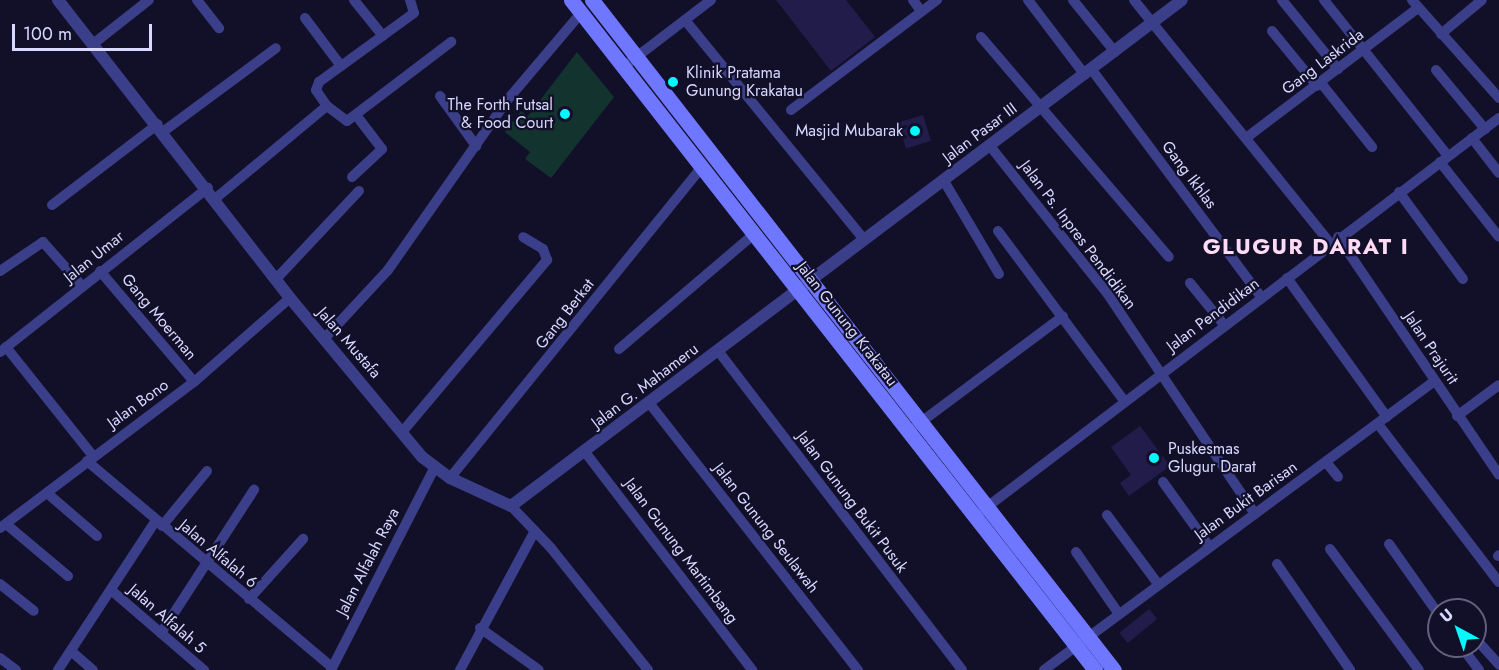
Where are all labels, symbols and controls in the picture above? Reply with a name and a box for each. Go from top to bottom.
scale bar [15,12,154,50]
text: 100 m [23,21,72,47]
street label: Gang Laskrida [1278,25,1368,99]
place label: Klinik Pratama Gunung Krakatau [686,63,803,101]
marker: Klinik Pratama Gunung Krakatau [664,73,682,91]
place label: The Forth Futsal & Food Court [448,95,553,133]
street label: Jalan Pasar III [939,99,1021,167]
marker: The Forth Futsal & Food Court [558,107,572,121]
place label: Masjid Mubarak [795,121,903,141]
marker: Masjid Mubarak [908,124,922,138]
street label: Gang Ikhlas [1157,137,1221,213]
street label: Jalan Ps. Inpres Pendidikan [1016,157,1140,313]
street label: Jalan Umar [60,227,128,287]
district label: GLUGUR DARAT I [1203,234,1409,260]
street label: Jalan Gunung Krakatau [792,258,902,390]
street label: Gang Moerman [117,270,201,364]
street label: Jalan Pendidikan [1163,274,1263,356]
street label: Gang Berkat [532,275,598,353]
street label: Jalan Mustafa [313,304,385,382]
street label: Jalan Prajurit [1400,308,1462,388]
street label: Jalan G. Mahameru [588,340,702,432]
street label: Jalan Bono [104,375,172,433]
street label: Jalan Gunung Bukit Pusuk [793,428,911,576]
place label: Puskesmas Glugur Darat [1168,439,1256,477]
marker: Puskesmas Glugur Darat [1145,449,1163,467]
street label: Jalan Bukit Barisan [1191,457,1301,545]
street label: Jalan Gunung Seulawah [709,459,823,597]
street label: Jalan Gunung Martimbang [620,475,742,627]
street label: Jalan Alfalah Raya [333,505,403,619]
street label: Jalan Alfalah 6 [175,516,261,592]
street label: Jalan Alfalah 5 [124,580,210,658]
north arrow [1427,598,1487,658]
text: U [1435,603,1458,628]

